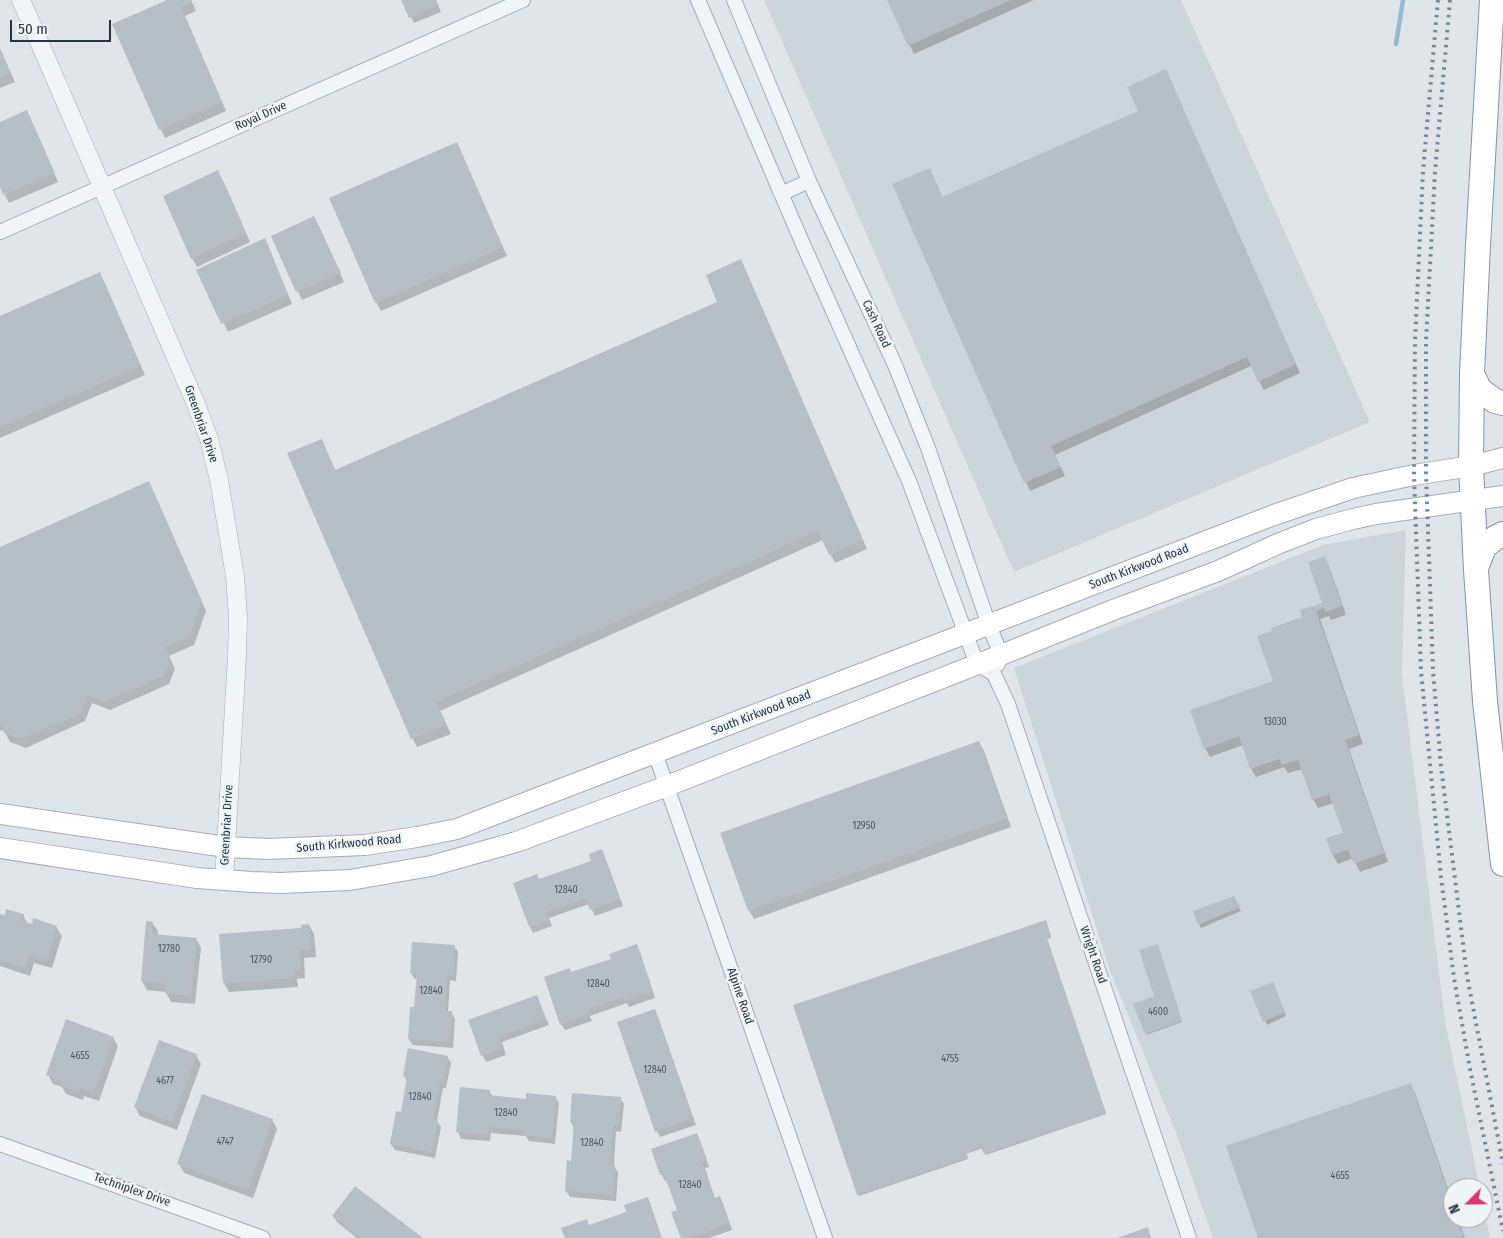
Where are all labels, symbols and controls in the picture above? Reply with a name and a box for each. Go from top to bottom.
scale bar [12,10,114,42]
text: 50 m [18,20,48,38]
street label: Royal Drive [233,98,289,134]
street label: Cash Road [859,298,893,350]
street label: Greenbriar Drive [181,383,221,465]
street label: South Kirkwood Road [1087,541,1191,593]
street label: South Kirkwood Road [709,687,813,739]
house number: 13030 [1263,716,1287,728]
street label: Greenbriar Drive [218,784,236,866]
house number: 12950 [853,820,875,832]
street label: South Kirkwood Road [296,832,402,856]
house number: 12840 [554,884,578,896]
street label: Wright Road [1076,924,1110,986]
house number: 12780 [158,943,180,955]
house number: 12790 [250,954,272,966]
street label: Alpine Road [724,966,756,1026]
house number: 12840 [586,978,610,990]
house number: 12840 [419,985,443,997]
house number: 4600 [1148,1006,1168,1018]
house number: 4655 [71,1050,89,1062]
house number: 4755 [941,1053,959,1065]
house number: 12840 [643,1064,667,1076]
house number: 4677 [156,1075,174,1087]
house number: 12840 [408,1091,432,1103]
house number: 12840 [494,1107,518,1119]
house number: 4747 [216,1136,234,1148]
house number: 12840 [580,1137,604,1149]
street label: Techniplex Drive [92,1170,172,1210]
house number: 4655 [1331,1170,1349,1182]
north arrow [1443,1178,1493,1228]
house number: 12840 [678,1179,702,1191]
text: N [1445,1201,1464,1216]

